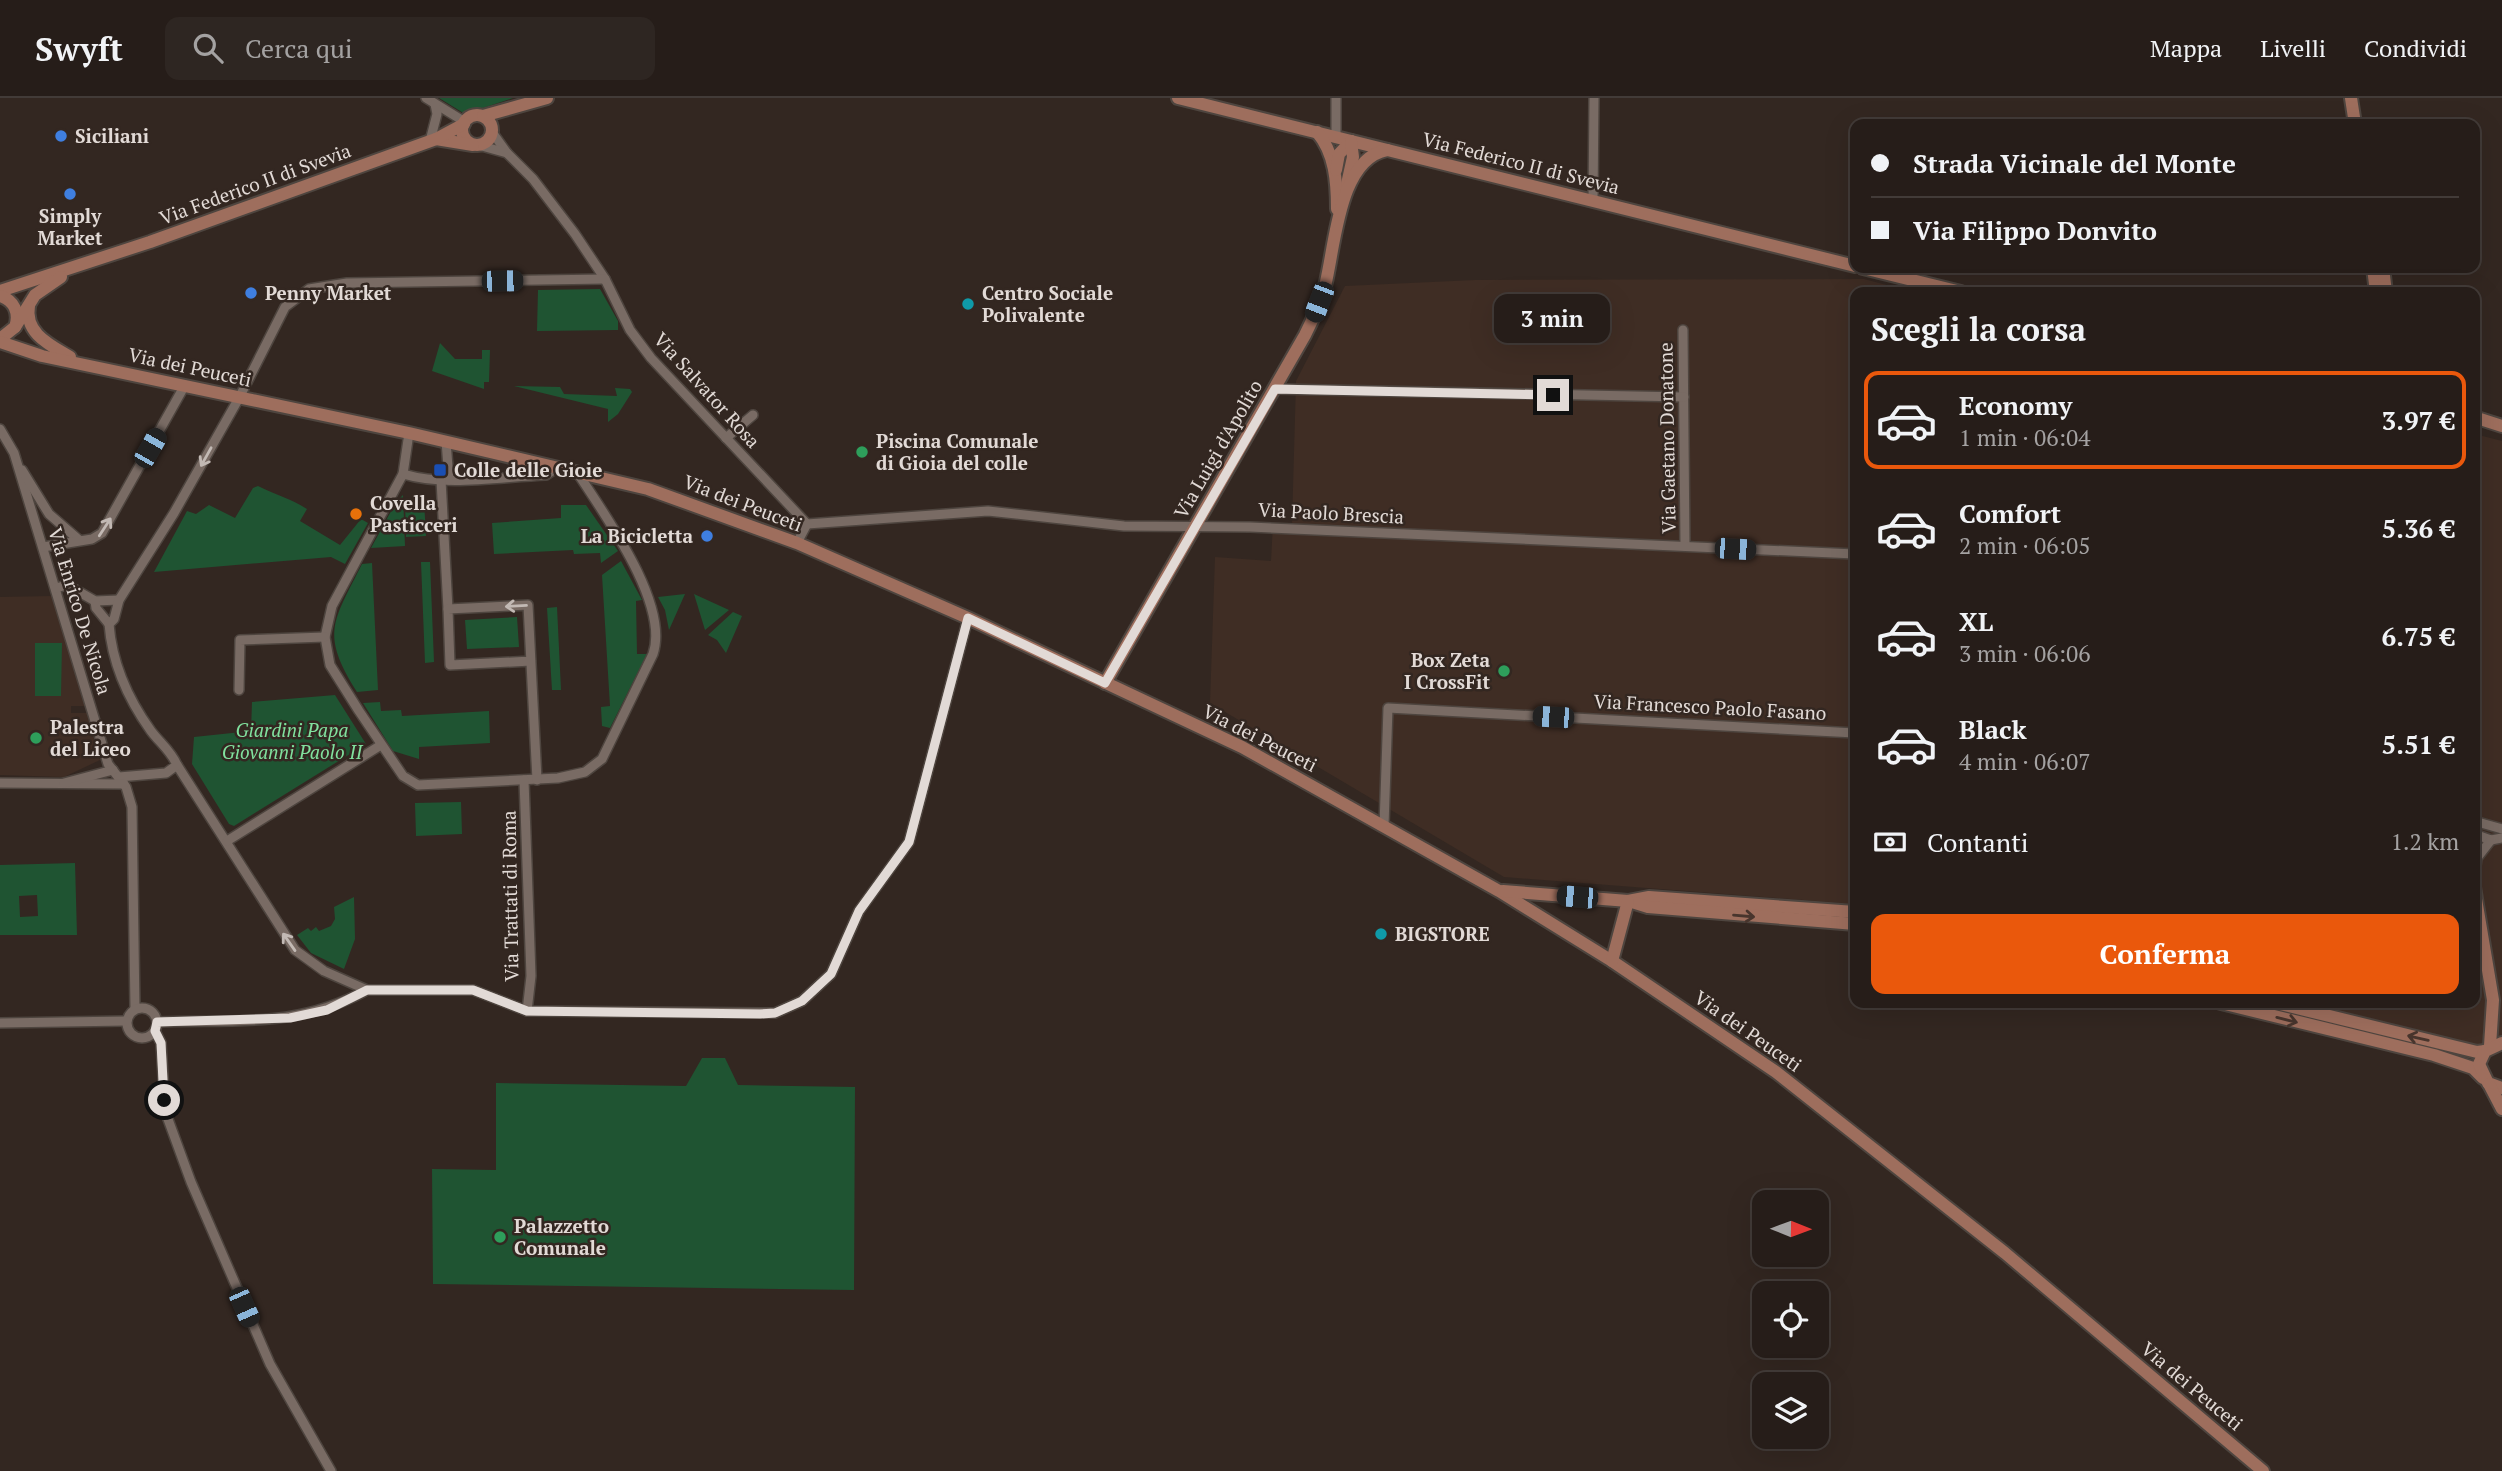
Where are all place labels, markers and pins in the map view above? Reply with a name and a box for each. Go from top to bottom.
place label: Siciliani [75,123,149,148]
marker: Siciliani [53,128,69,144]
marker: Simply Market [62,186,78,202]
place label: Simply Market [37,203,103,250]
place label: Penny Market [265,280,392,305]
place label: Centro Sociale Polivalente [982,280,1113,327]
marker: Penny Market [243,285,259,301]
marker: Centro Sociale Polivalente [960,296,976,312]
place label: Piscina Comunale di Gioia del colle [876,428,1039,475]
marker: Piscina Comunale di Gioia del colle [854,444,870,460]
place label: Colle delle Gioie [454,457,602,482]
marker: Colle delle Gioie [432,462,448,478]
place label: Covella Pasticceri [370,490,458,537]
marker: Covella Pasticceri [348,506,364,522]
place label: La Bicicletta [581,523,693,548]
marker: La Bicicletta [699,528,715,544]
place label: Box Zeta I CrossFit [1404,647,1490,694]
marker: Box Zeta I CrossFit [1496,663,1512,679]
place label: Palestra del Liceo [50,714,131,761]
marker: Palestra del Liceo [28,730,44,746]
place label: BIGSTORE [1395,921,1490,946]
marker: BIGSTORE [1373,926,1389,942]
place label: Palazzetto Comunale [514,1213,609,1260]
marker: Palazzetto Comunale [492,1229,508,1245]

